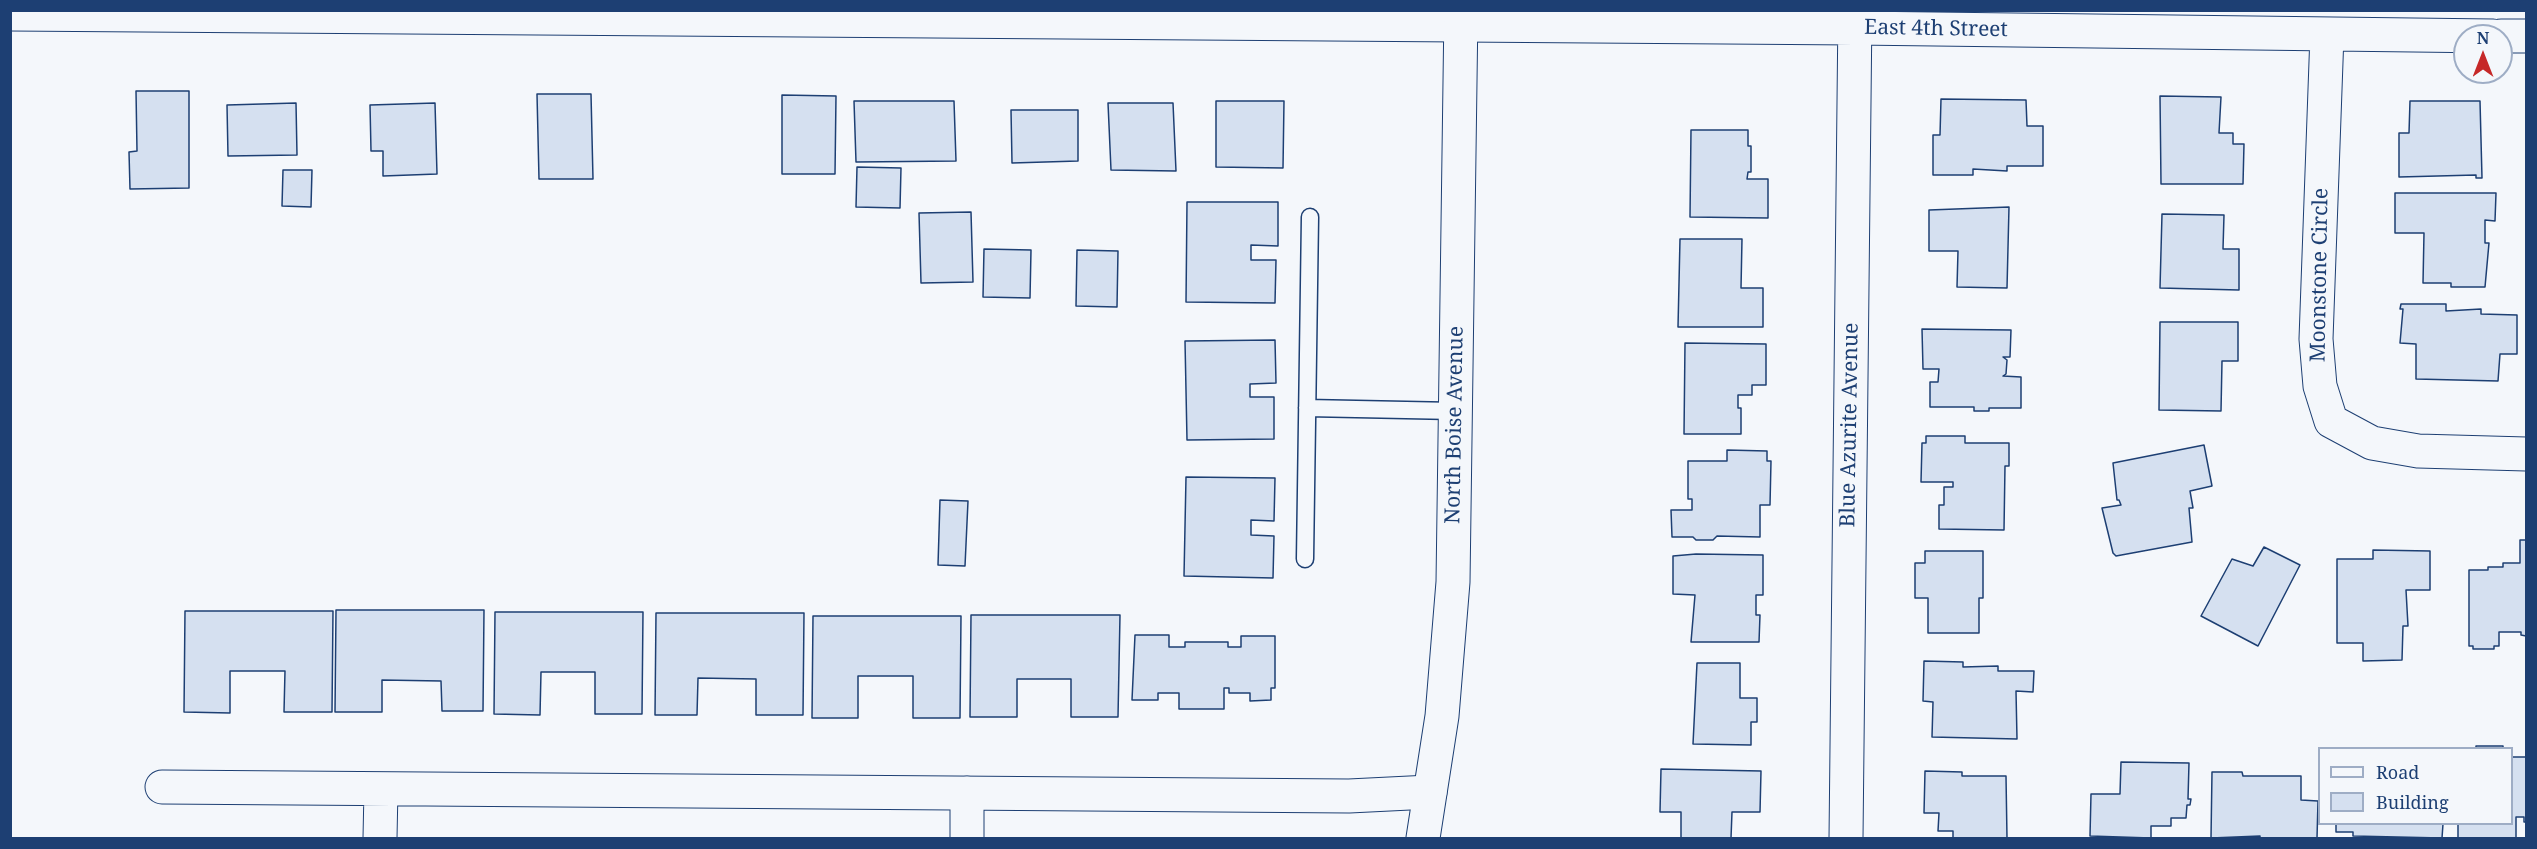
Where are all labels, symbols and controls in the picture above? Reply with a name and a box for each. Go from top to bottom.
street label: East 4th Street [1864,15,2008,43]
north arrow [2453,24,2513,84]
text: N [2477,27,2489,49]
street label: Moonstone Circle [2306,188,2334,362]
street label: Blue Azurite Avenue [1836,322,1864,528]
street label: North Boise Avenue [1441,326,1469,524]
legend [2318,747,2513,825]
text: Road [2376,760,2419,784]
text: Building [2376,790,2449,814]

